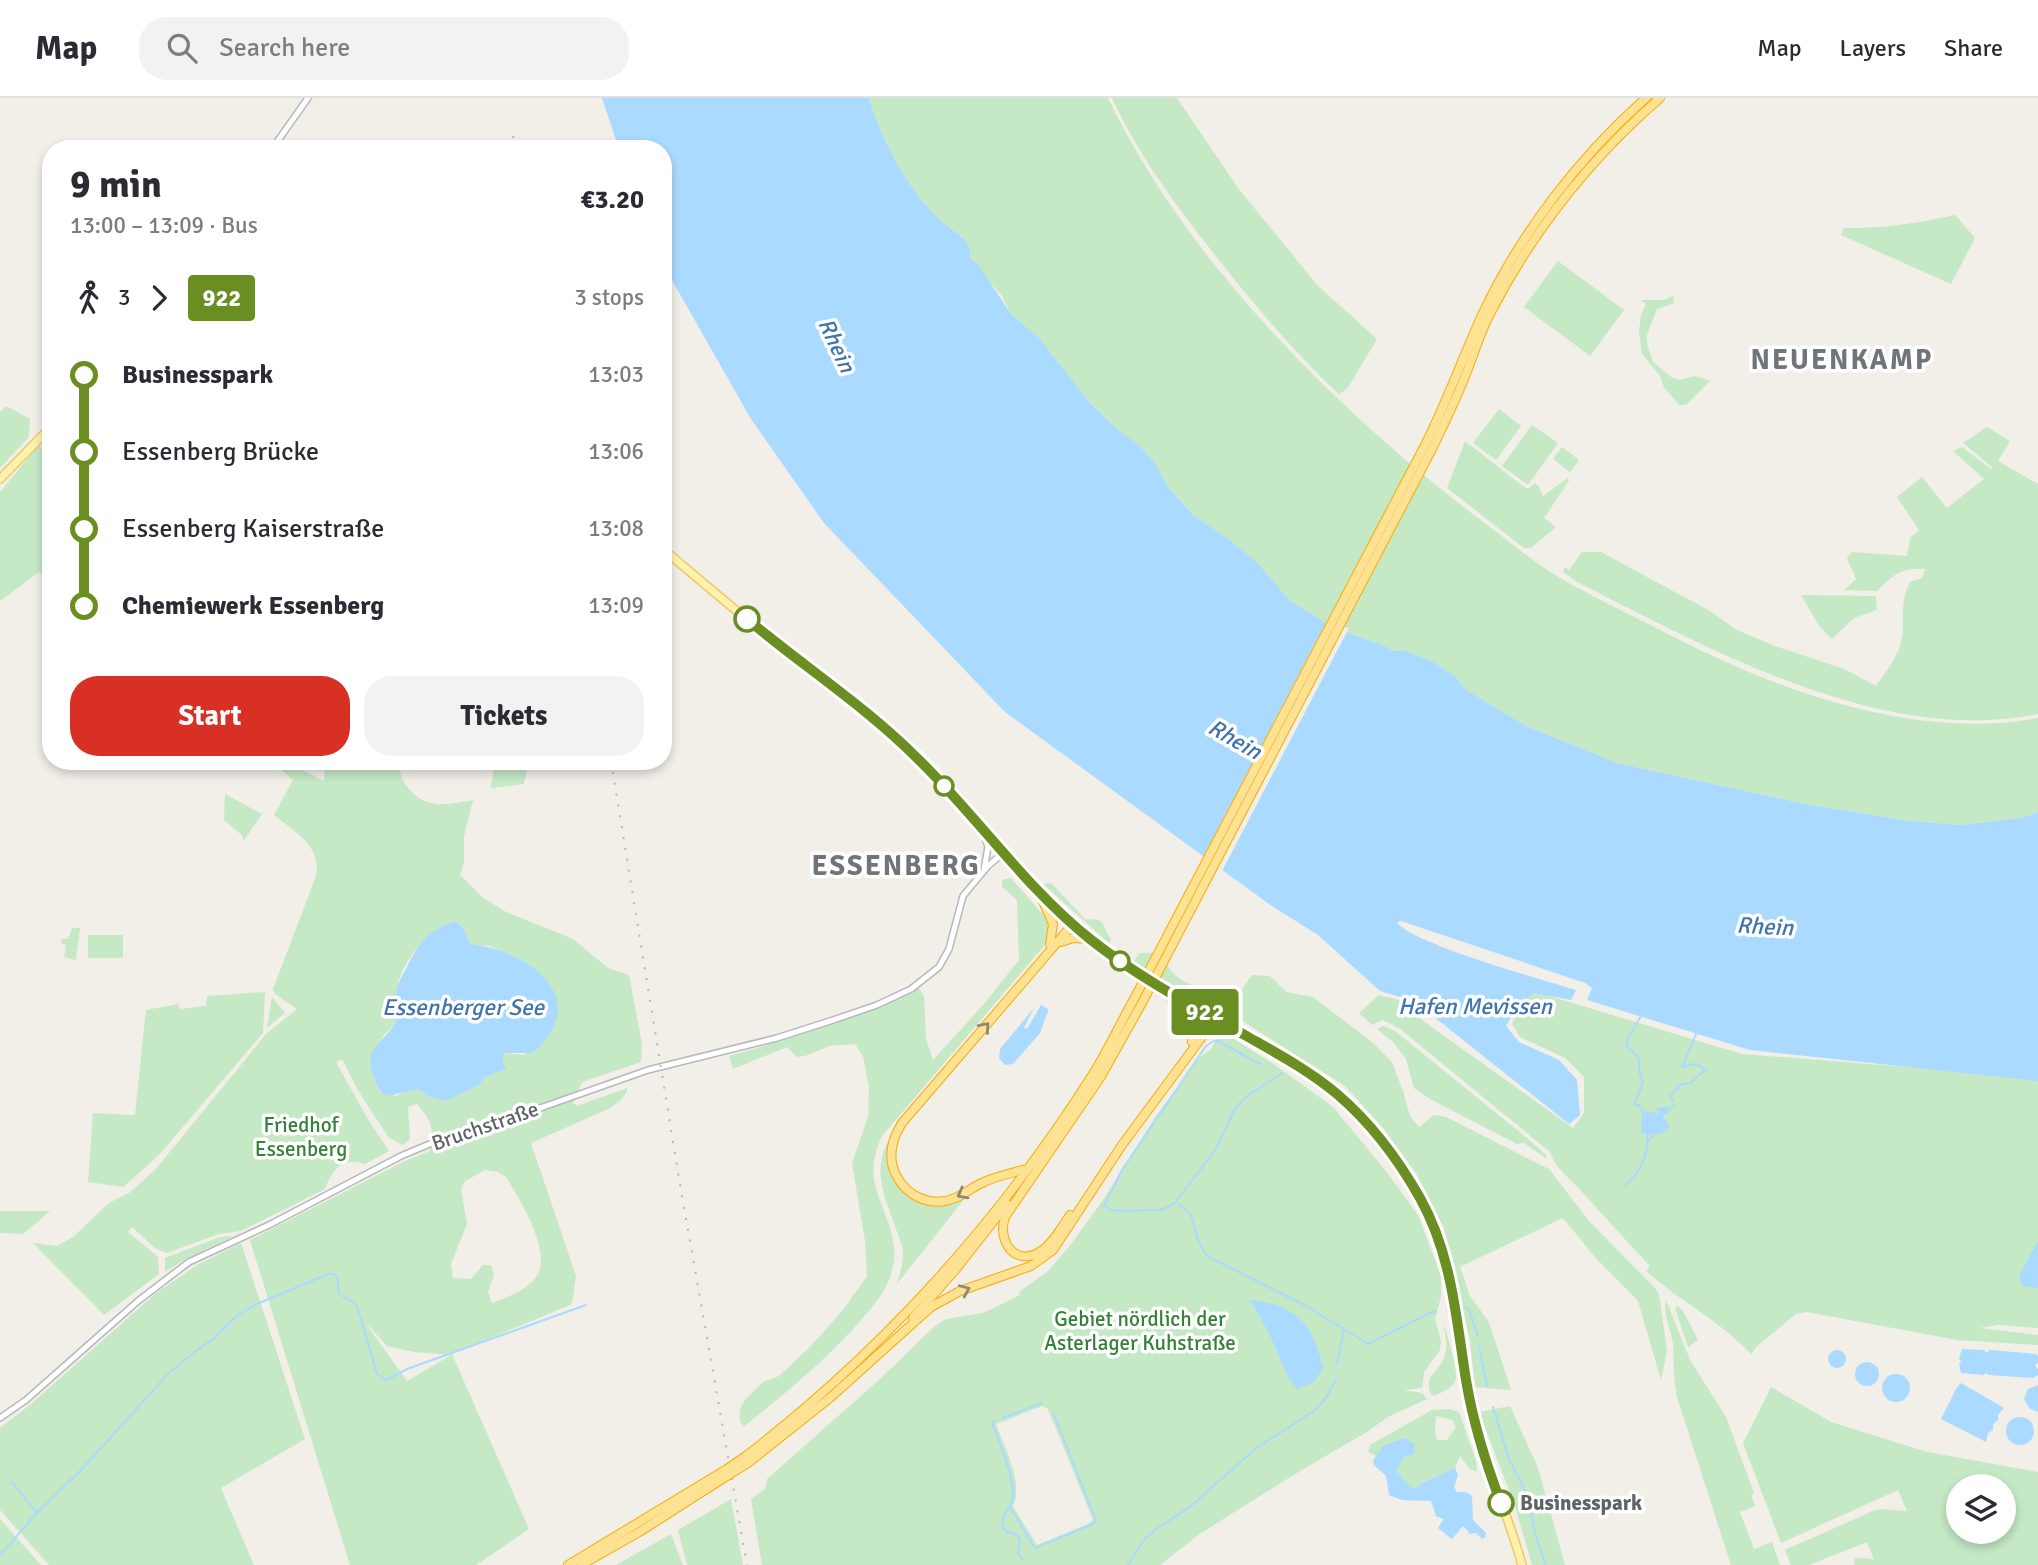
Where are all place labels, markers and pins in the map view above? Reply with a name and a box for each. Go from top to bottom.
unlabelled marker [734,606,760,632]
unlabelled marker [934,776,954,796]
unlabelled marker [1110,951,1130,971]
marker: Businesspark [1488,1490,1514,1516]
place label: Businesspark [1520,1490,1642,1516]

